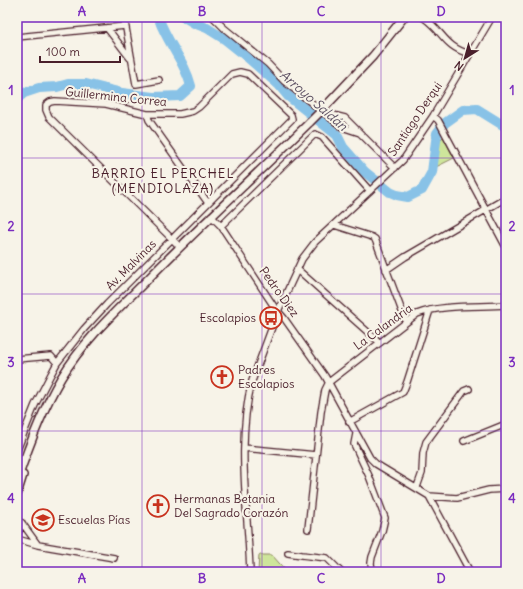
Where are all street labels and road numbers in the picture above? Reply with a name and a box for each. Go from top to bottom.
street label: Santiago Derqui [384,79,445,159]
street label: Guillermina Correa [64,84,168,109]
street label: Av. Malvinas [102,236,159,293]
street label: Pedro Diez [256,264,303,320]
street label: La Calandria [350,300,415,353]

